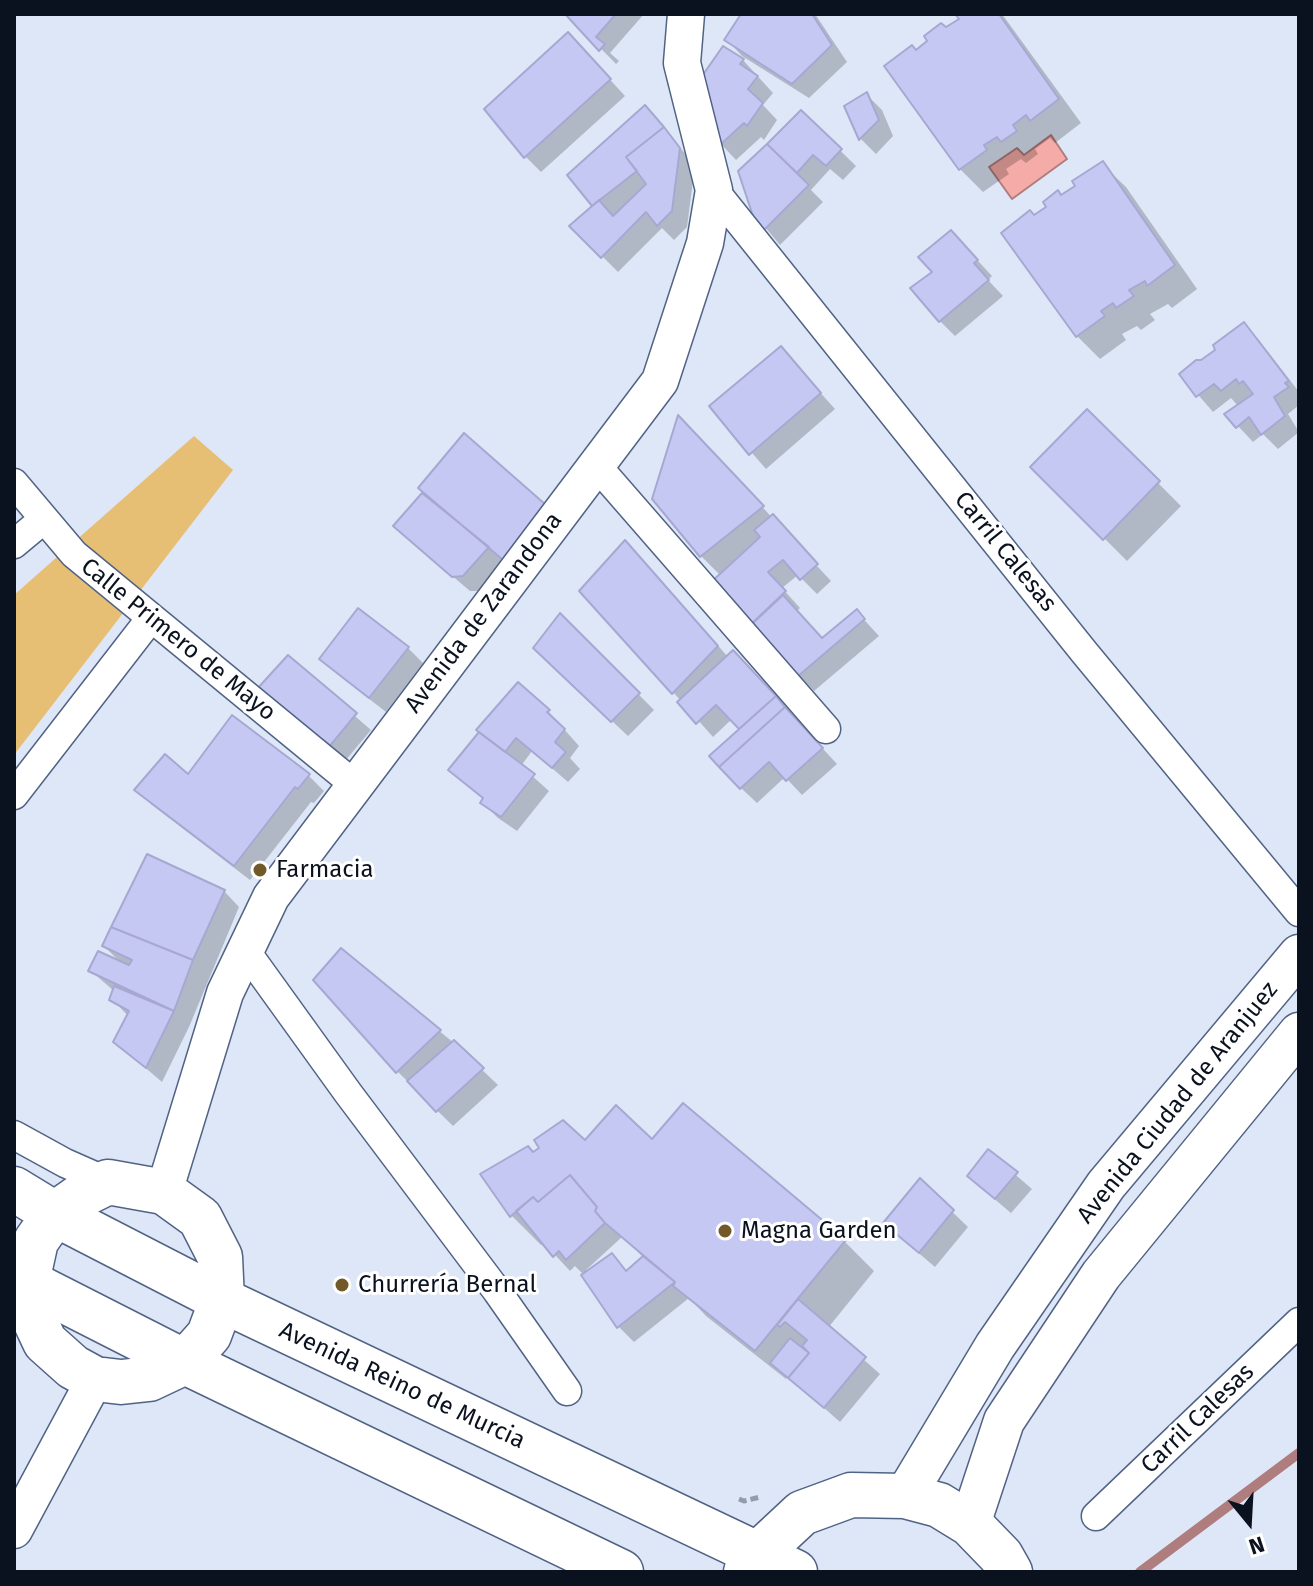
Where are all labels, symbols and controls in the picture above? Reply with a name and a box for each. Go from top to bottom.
street label: Carril Calesas [948,486,1062,618]
street label: Avenida de Zarandona [399,507,569,719]
street label: Calle Primero de Mayo [75,553,281,727]
place label: Farmacia [276,856,374,884]
marker: Farmacia [251,861,269,879]
street label: Avenida Ciudad de Aranjuez [1072,976,1284,1230]
place label: Magna Garden [741,1217,897,1245]
marker: Magna Garden [716,1222,734,1240]
place label: Churrería Bernal [358,1271,536,1299]
marker: Churrería Bernal [333,1276,351,1294]
street label: Avenida Reino de Murcia [275,1316,529,1456]
street label: Carril Calesas [1136,1358,1260,1480]
north arrow [1209,1482,1289,1562]
text: N [1245,1530,1268,1560]

